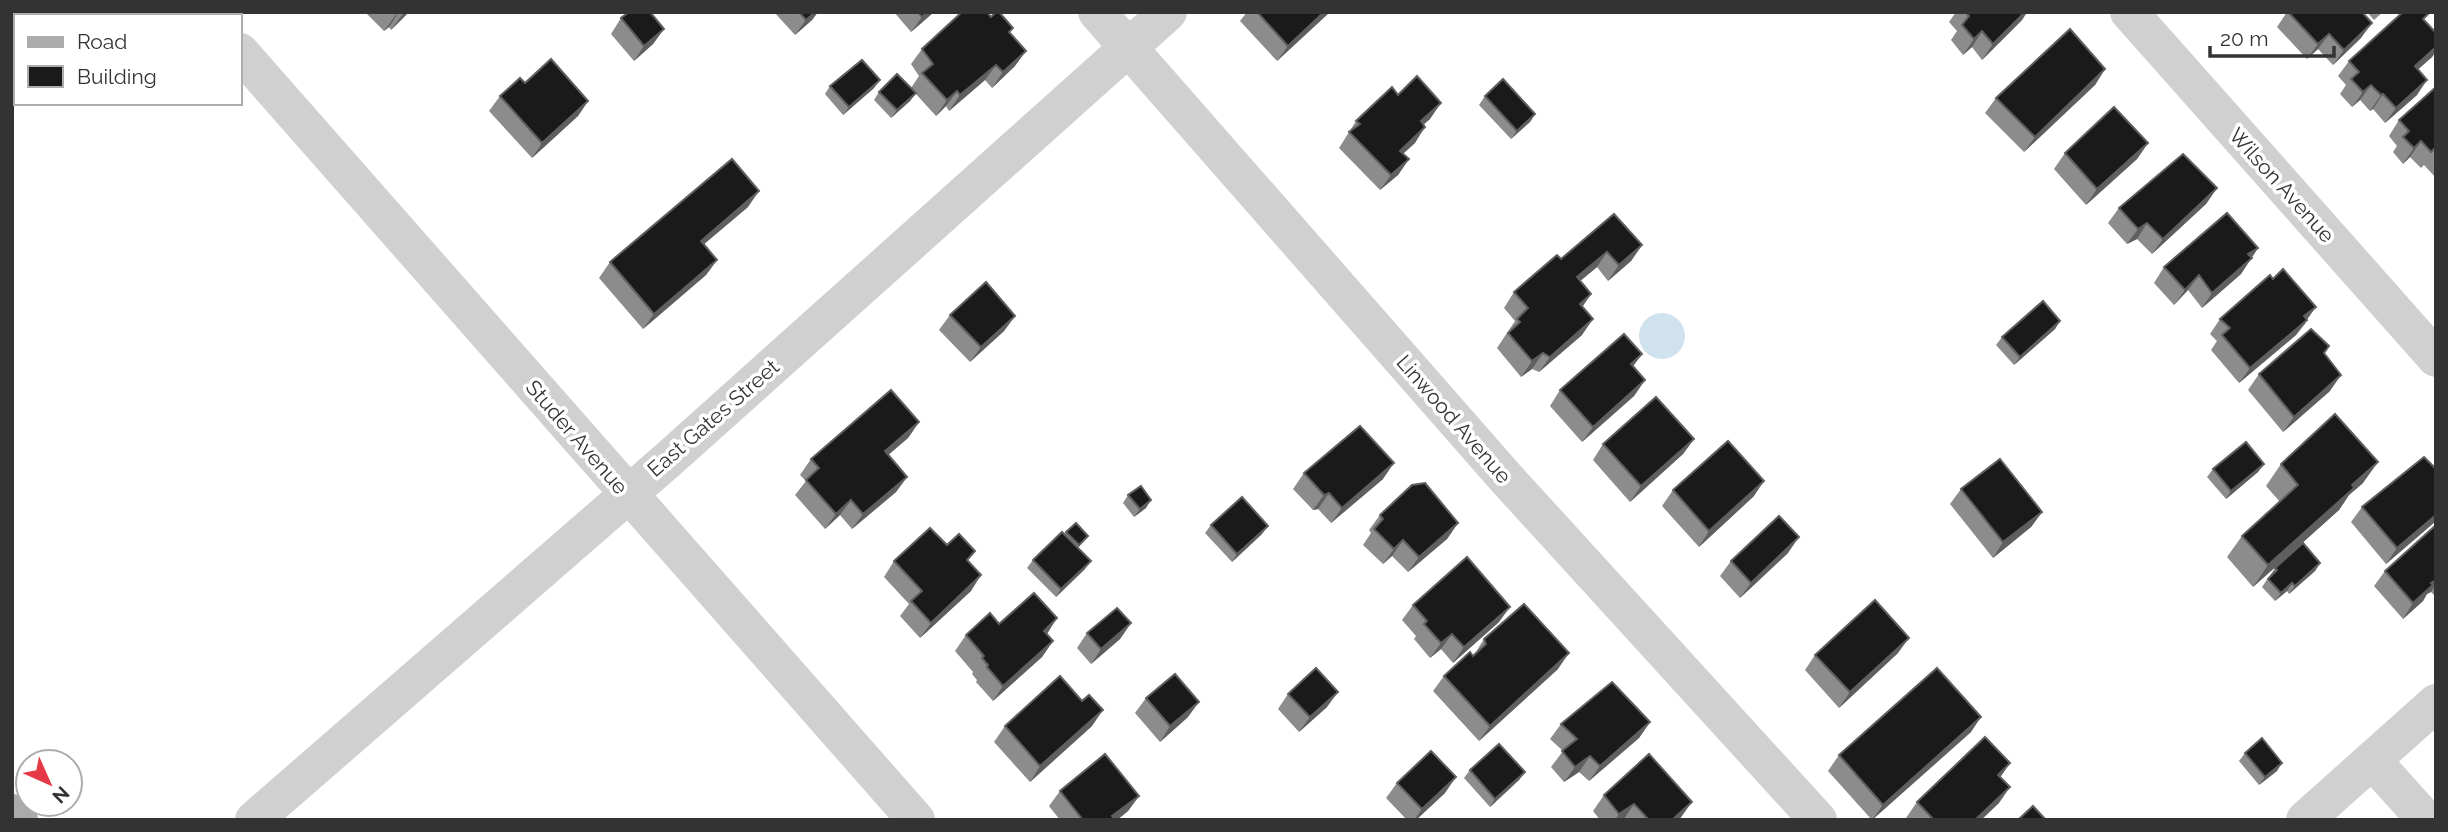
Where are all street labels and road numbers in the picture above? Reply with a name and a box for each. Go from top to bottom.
street label: Wilson Avenue [2224,123,2340,247]
street label: Linwood Avenue [1391,350,1517,488]
street label: East Gates Street [642,354,784,482]
street label: Studer Avenue [521,375,633,499]

